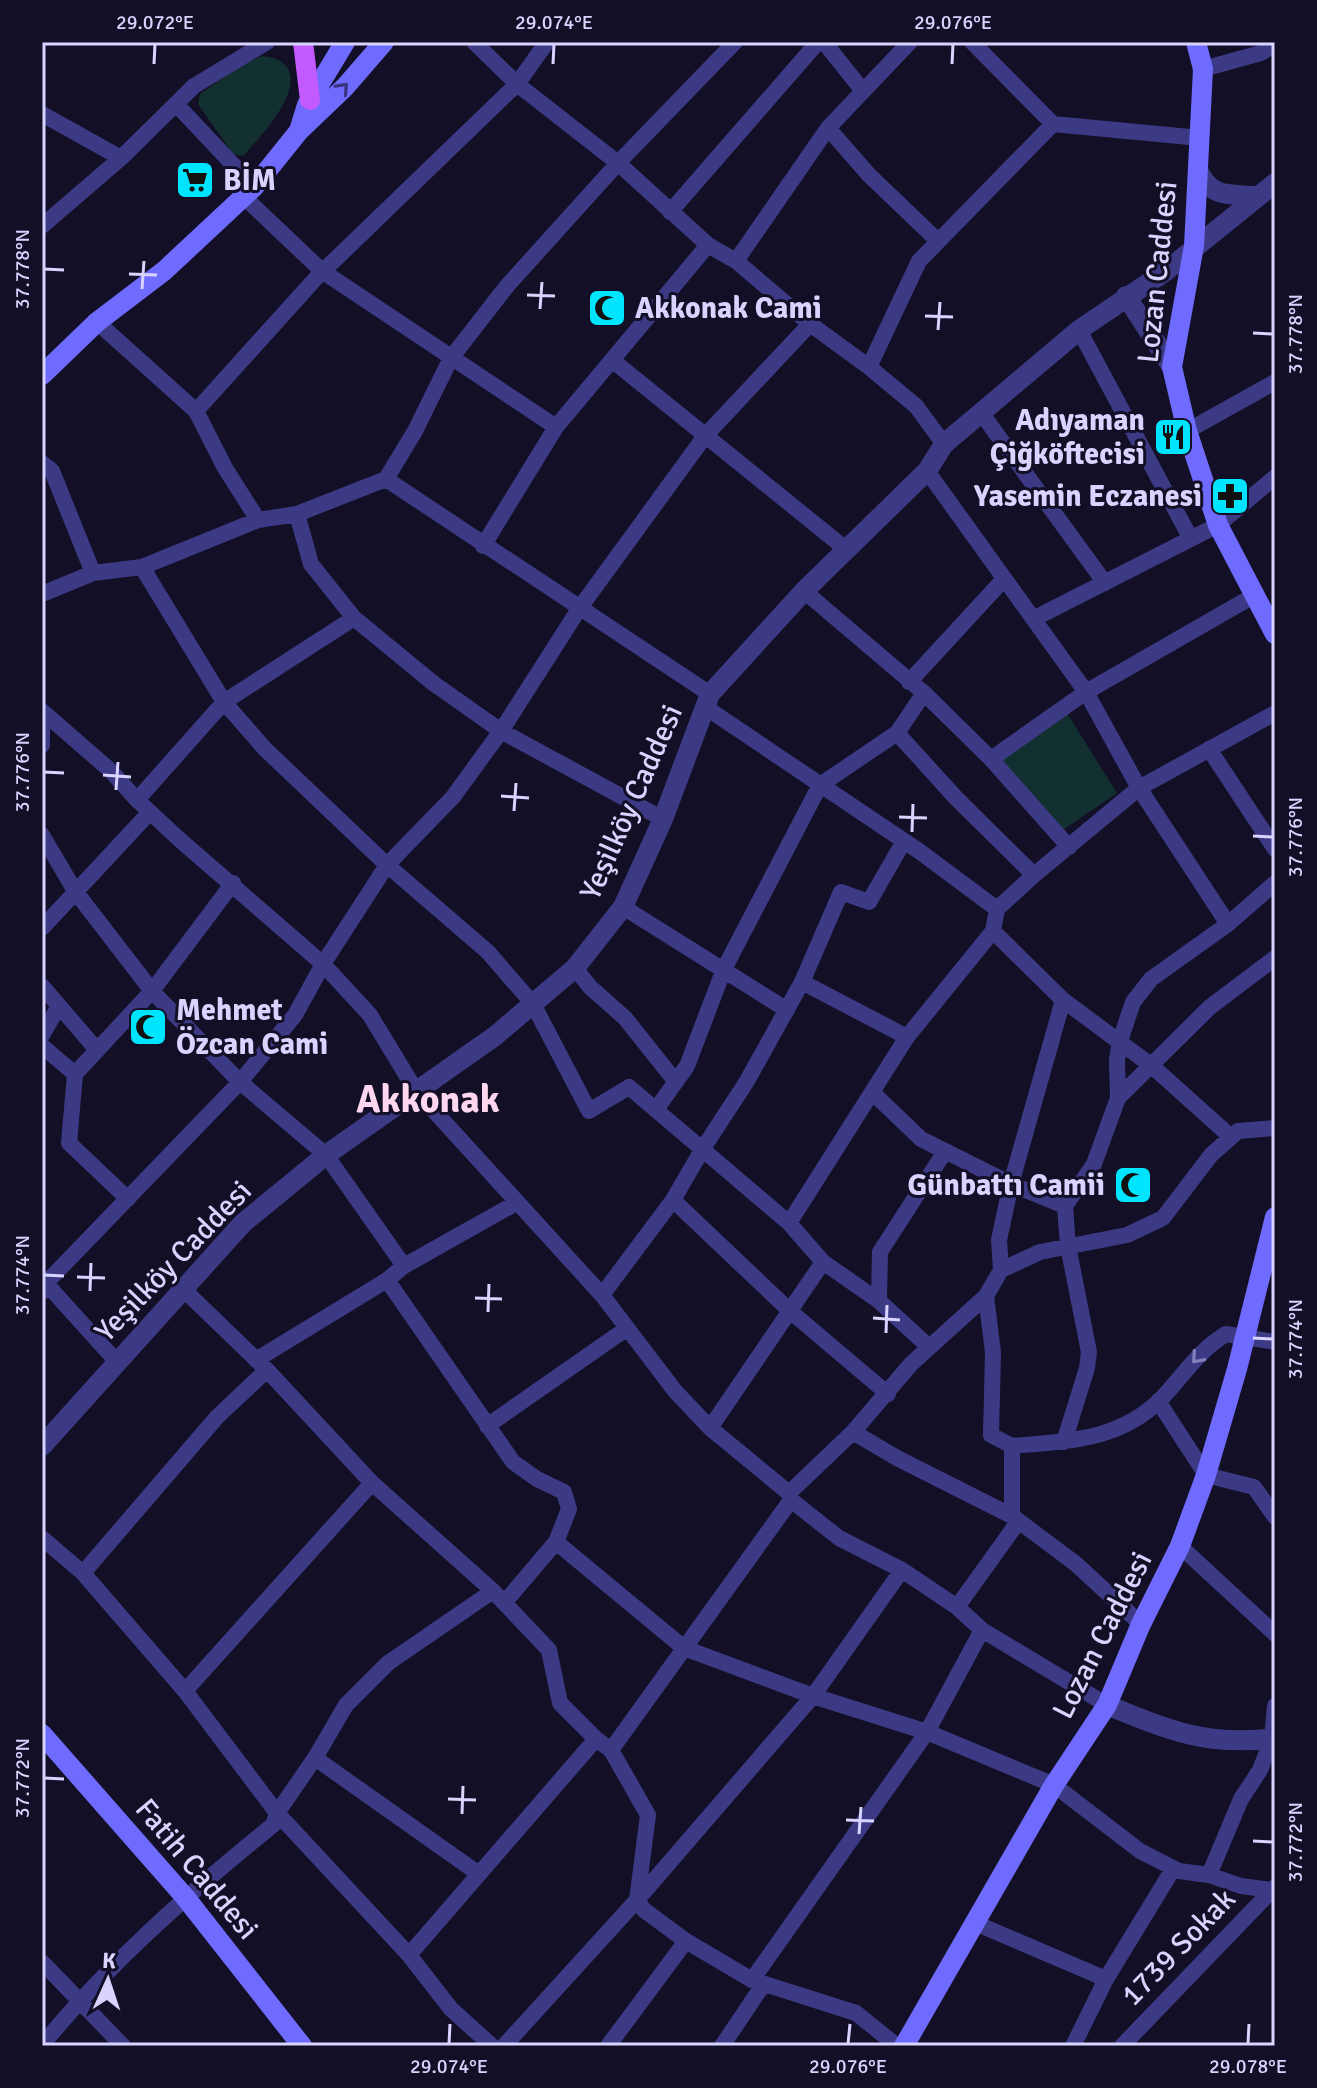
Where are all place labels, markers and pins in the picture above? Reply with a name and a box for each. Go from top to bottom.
supermarket icon: BİM [174,159,216,201]
place label: BİM [223,162,276,199]
mosque icon: Akkonak Cami [586,287,628,329]
place label: Akkonak Cami [635,290,822,327]
place label: Adıyaman Çiğköftecisi [990,402,1145,473]
restaurant icon: Adıyaman Çiğköftecisi [1152,416,1194,458]
pharmacy icon: Yasemin Eczanesi [1209,475,1251,517]
place label: Yasemin Eczanesi [973,478,1202,515]
place label: Mehmet Özcan Cami [176,992,328,1063]
mosque icon: Mehmet Özcan Cami [127,1006,169,1048]
mosque icon: Günbattı Camii [1112,1164,1154,1206]
place label: Günbattı Camii [907,1167,1105,1204]

